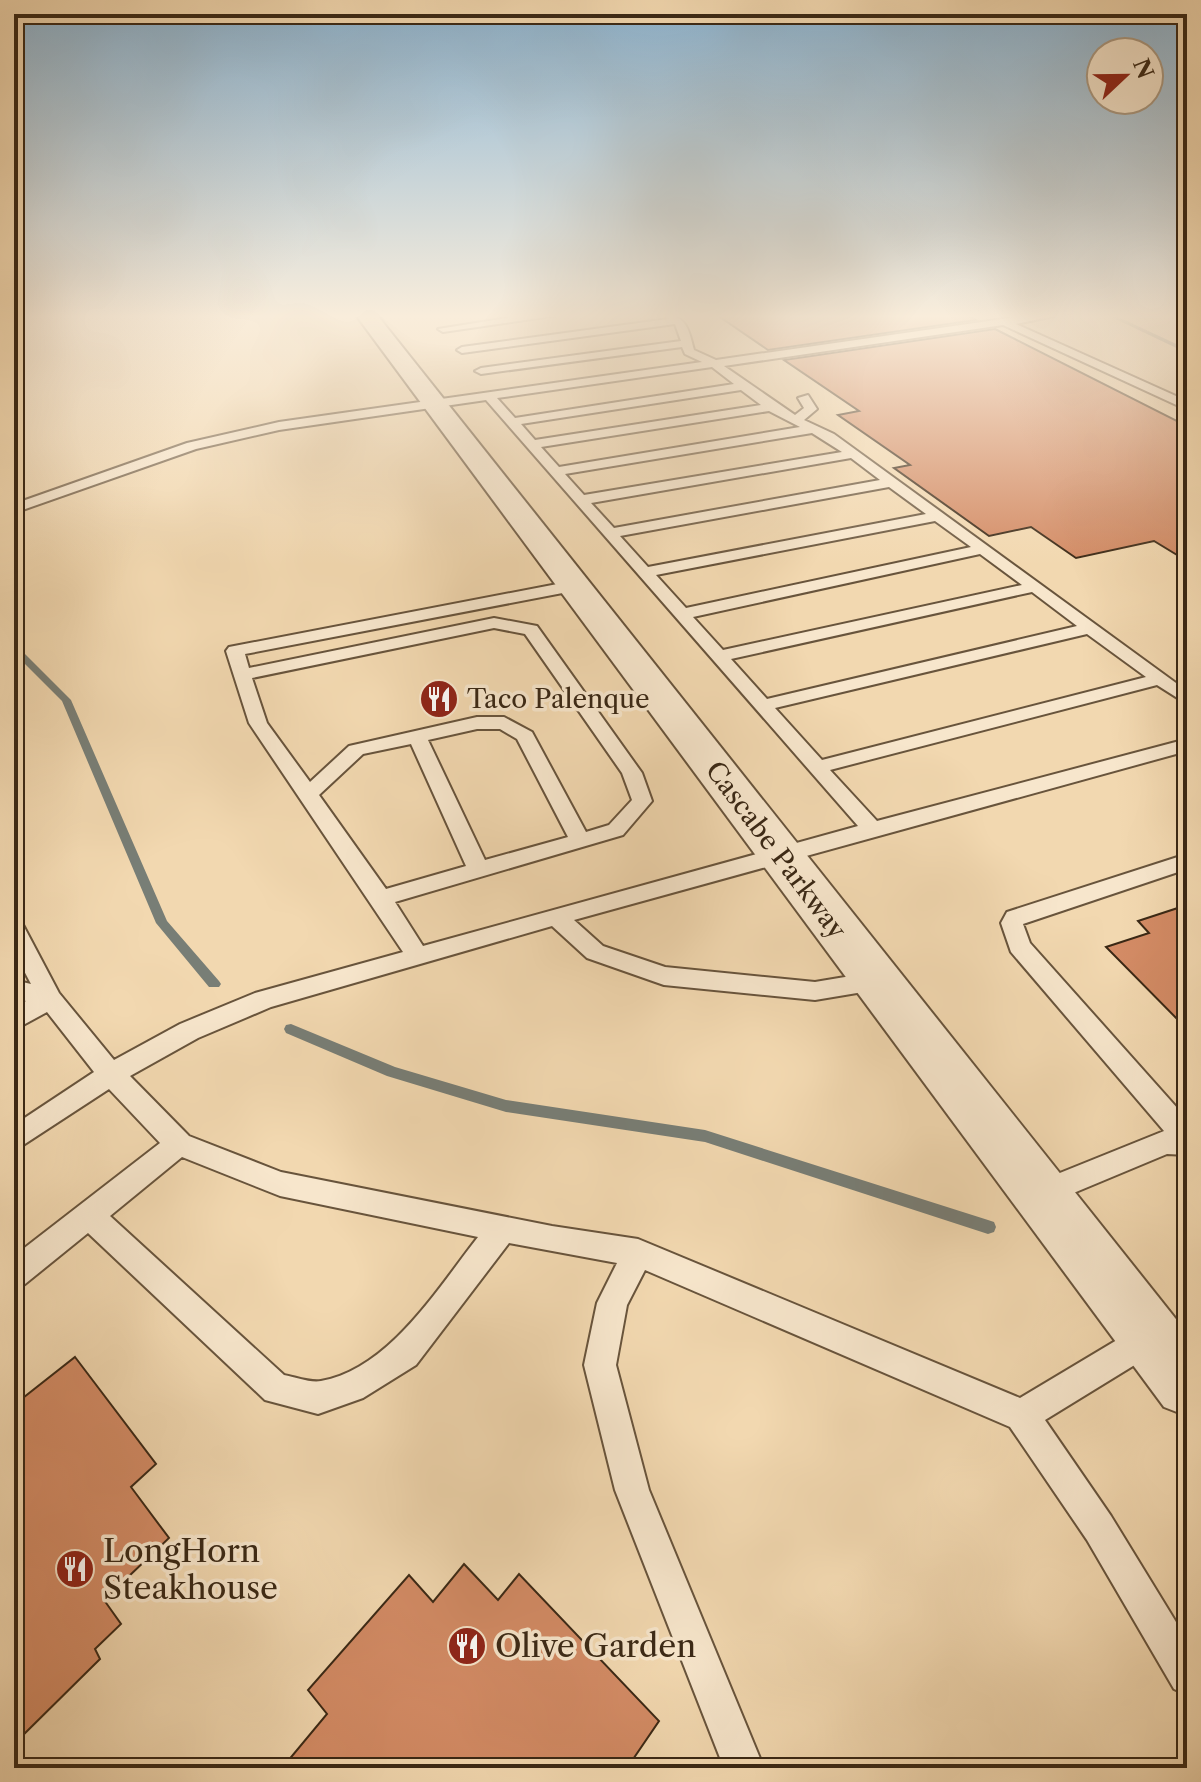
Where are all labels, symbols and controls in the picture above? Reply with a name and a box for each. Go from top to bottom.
north arrow [1085,36,1165,116]
text: N [1127,55,1159,83]
restaurant icon: Taco Palenque [418,678,460,720]
place label: Taco Palenque [467,683,650,715]
street label: Cascabe Parkway [699,755,853,945]
place label: LongHorn Steakhouse [103,1531,278,1607]
restaurant icon: LongHorn Steakhouse [54,1548,96,1590]
restaurant icon: Olive Garden [446,1625,488,1667]
place label: Olive Garden [495,1626,696,1665]

